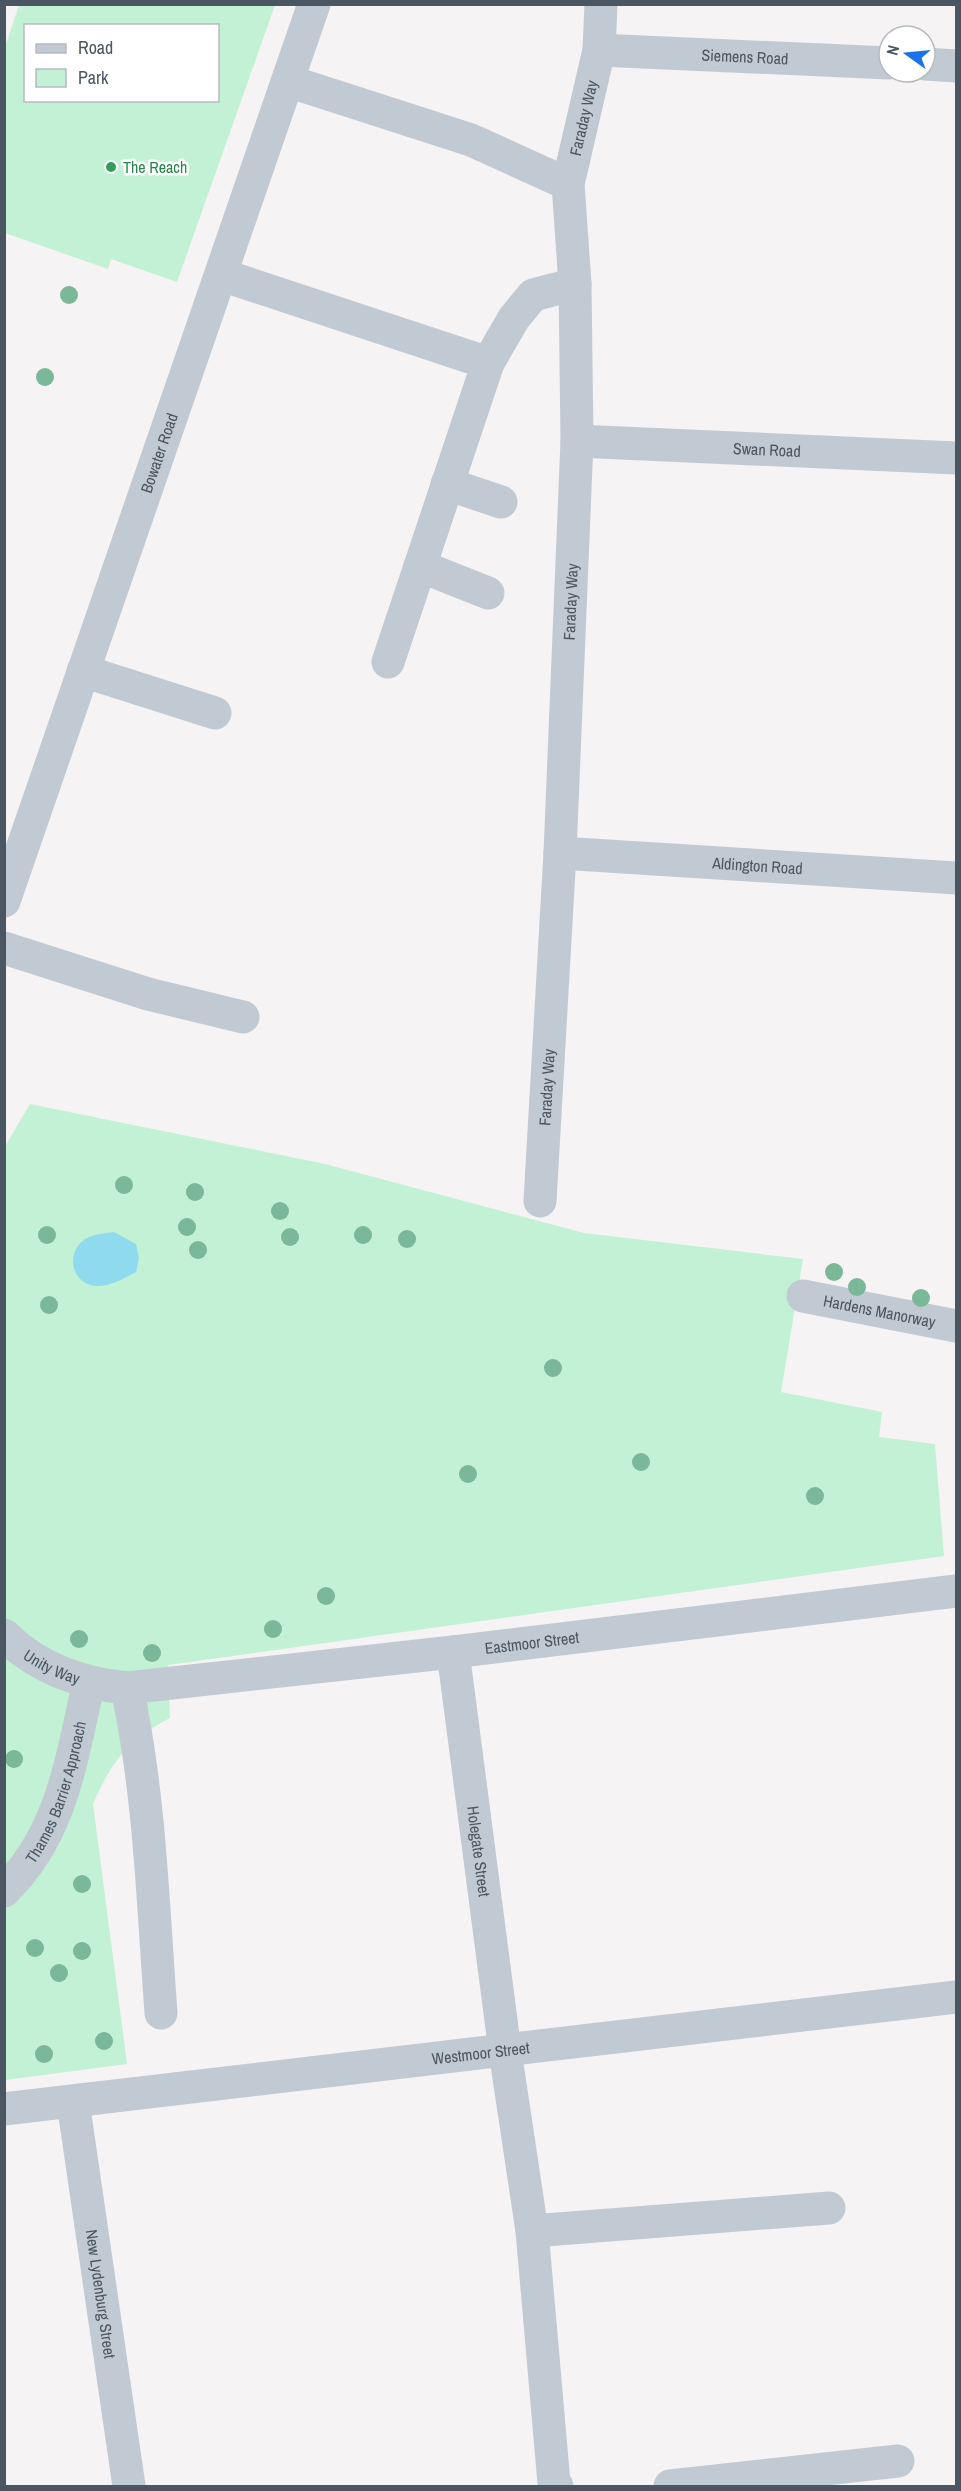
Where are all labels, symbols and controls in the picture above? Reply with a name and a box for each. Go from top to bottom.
legend [24,24,219,102]
north arrow [877,24,937,84]
text: Road [78,35,113,60]
text: N [881,43,904,58]
street label: Siemens Road [701,44,789,69]
text: Park [78,65,109,90]
street label: Faraday Way [564,78,603,158]
place label: The Reach [123,156,187,178]
marker: The Reach [104,160,118,174]
street label: Bowater Road [135,410,183,496]
street label: Swan Road [732,437,801,462]
street label: Faraday Way [558,562,583,641]
street label: Aldington Road [711,852,803,879]
street label: Faraday Way [533,1048,560,1126]
street label: Hardens Manorway [822,1289,938,1333]
street label: Eastmoor Street [483,1626,581,1659]
street label: Unity Way [19,1644,83,1690]
street label: Thames Barrier Approach [20,1719,91,1868]
street label: Holegate Street [462,1805,496,1898]
street label: Westmoor Street [431,2036,531,2070]
street label: New Lydenburg Street [81,2228,121,2360]

